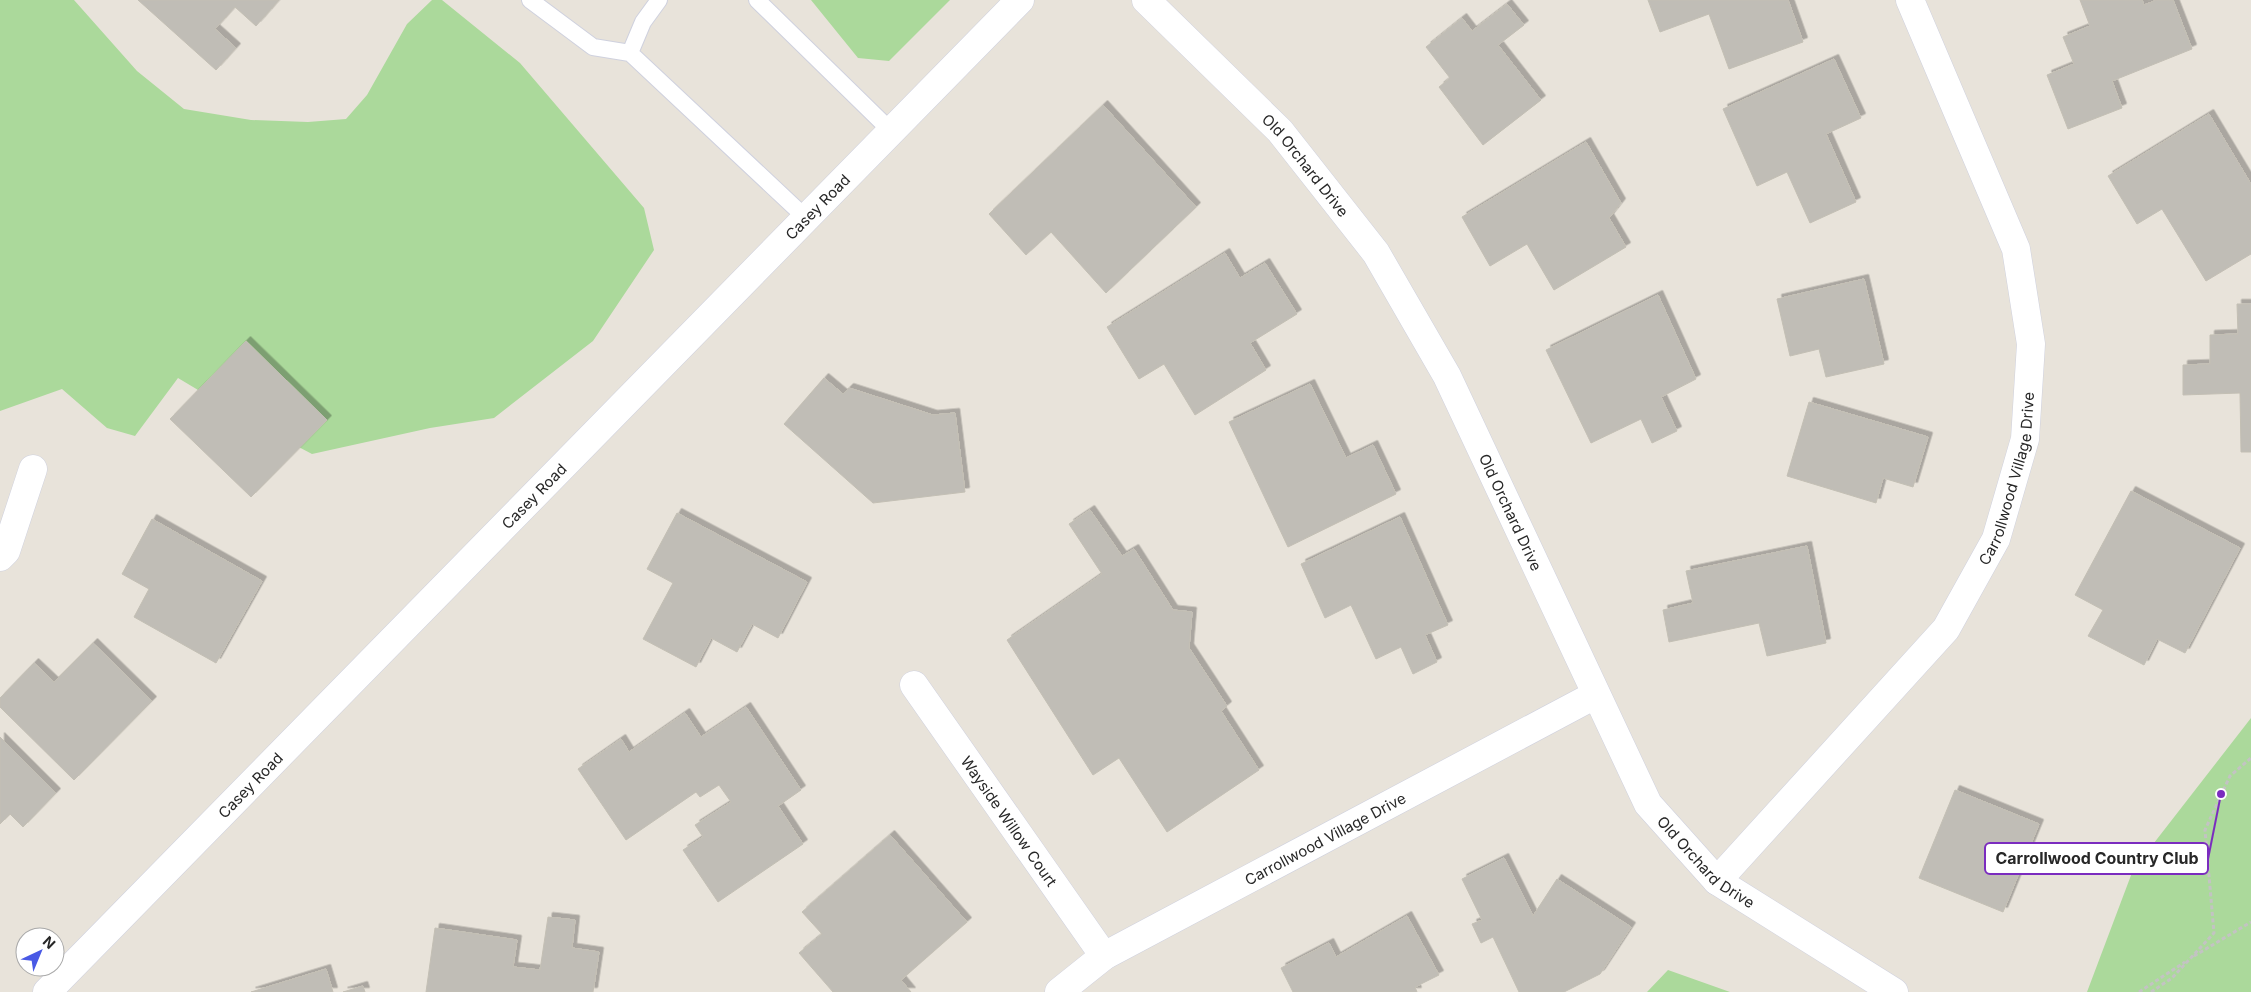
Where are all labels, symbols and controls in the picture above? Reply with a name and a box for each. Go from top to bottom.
street label: Old Orchard Drive [1258,109,1353,220]
street label: Casey Road [781,170,854,244]
street label: Carrollwood Village Drive [1974,391,2037,568]
street label: Old Orchard Drive [1475,450,1547,574]
street label: Casey Road [497,459,570,533]
street label: Casey Road [214,748,286,822]
street label: Wayside Willow Court [957,752,1062,890]
street label: Carrollwood Village Drive [1241,788,1409,889]
street label: Old Orchard Drive [1653,812,1758,912]
callout: Carrollwood Country Club [1985,843,2208,874]
text: Carrollwood Country Club [1995,848,2199,868]
north arrow [15,927,65,977]
text: N [40,932,59,952]

